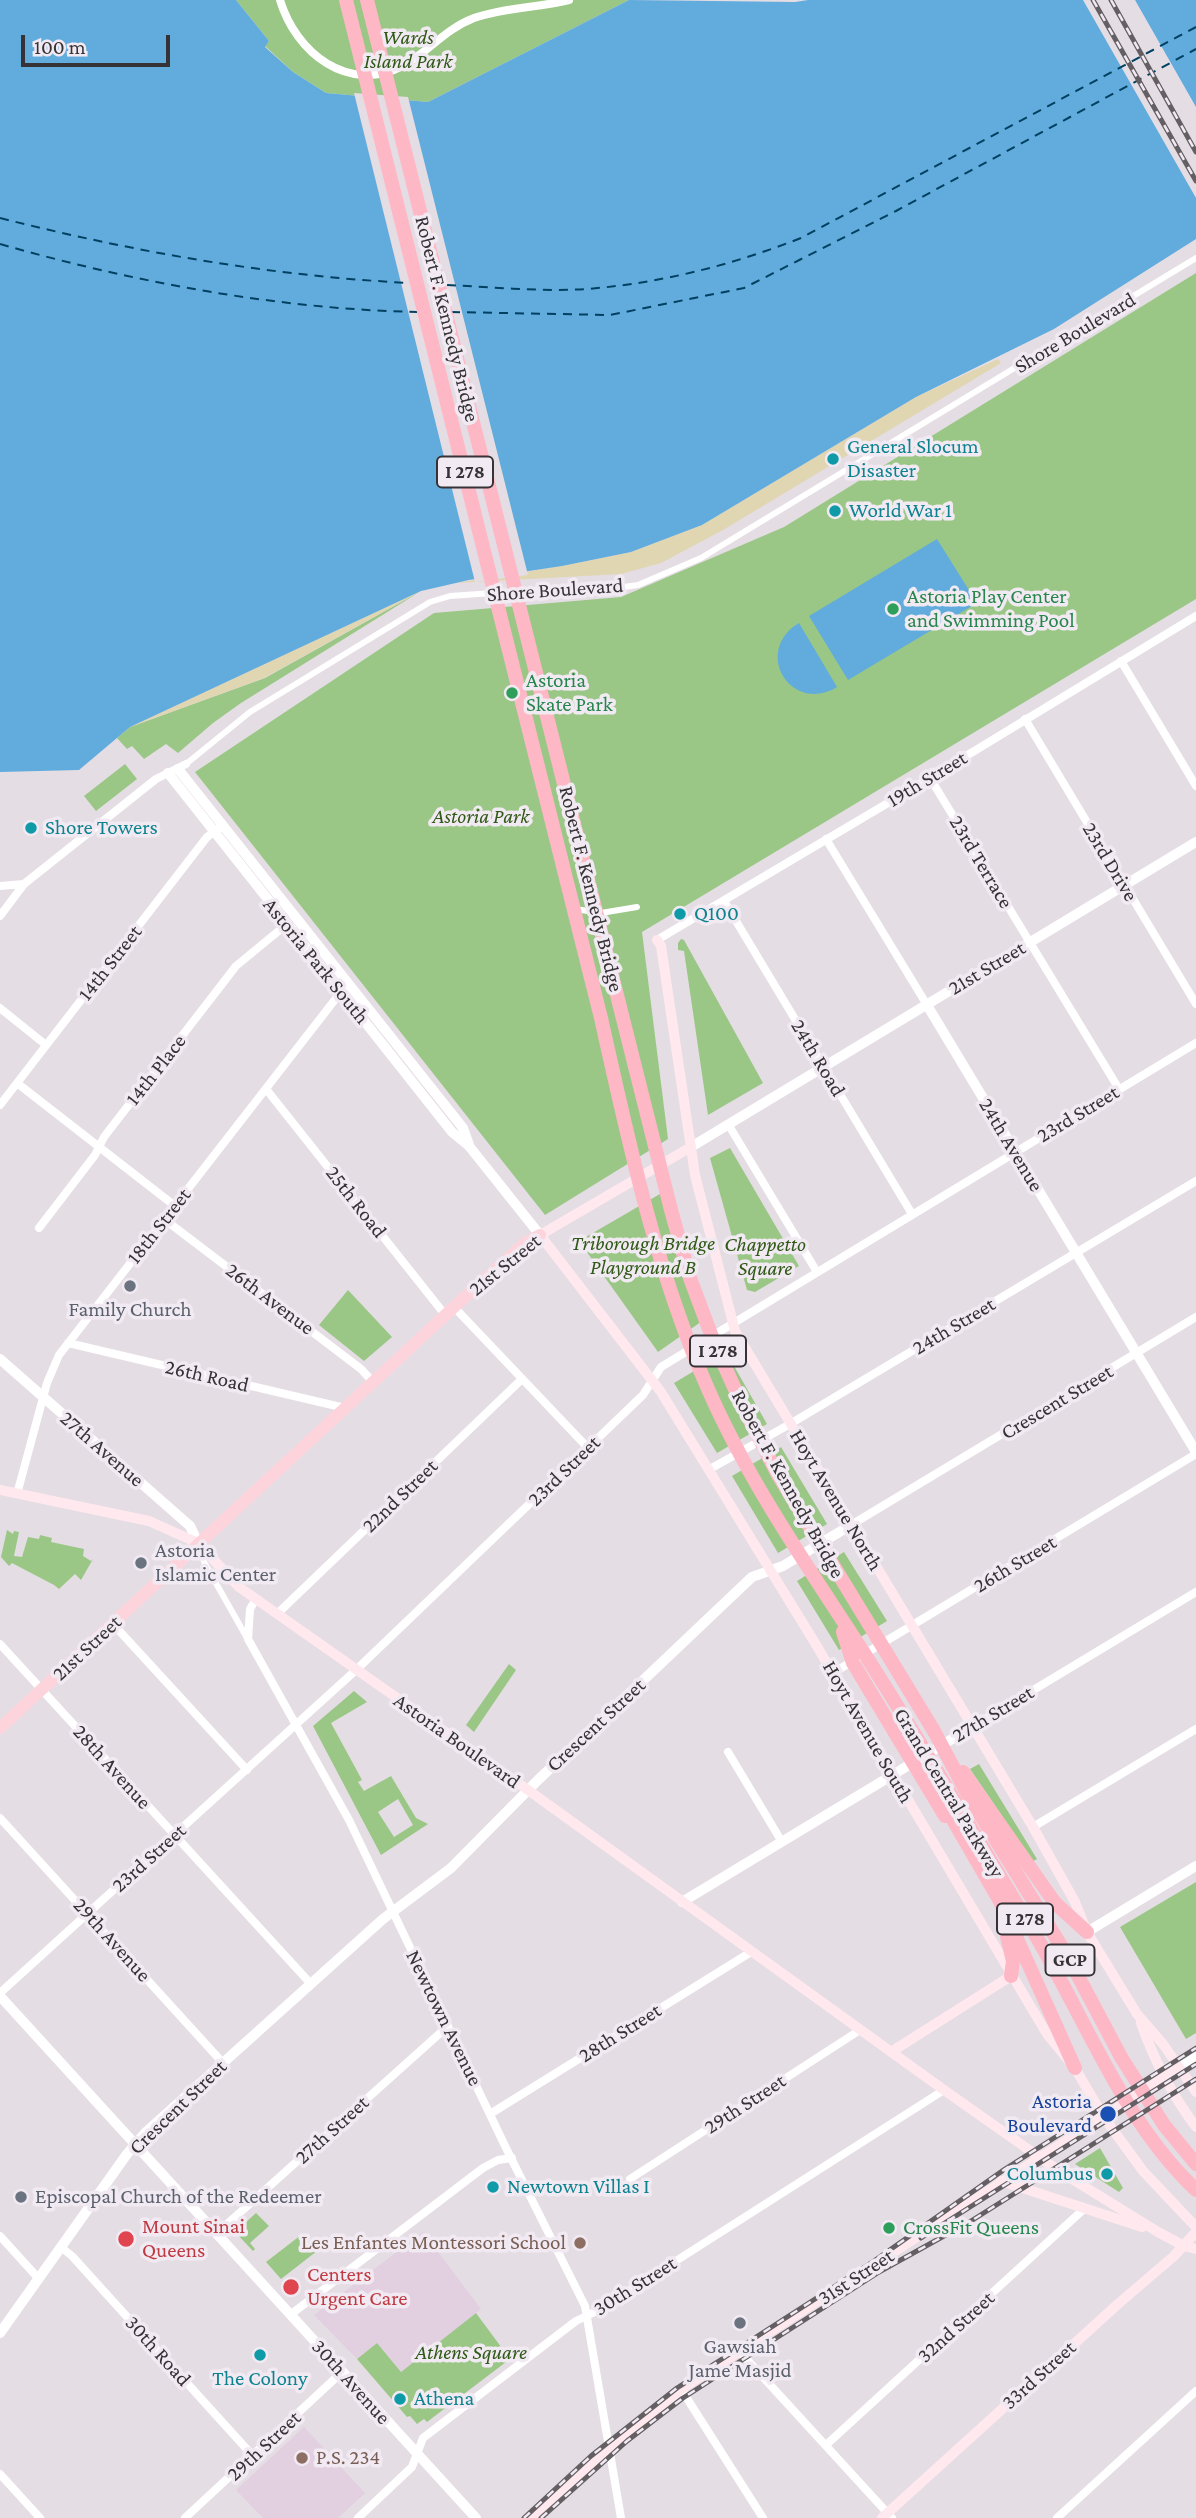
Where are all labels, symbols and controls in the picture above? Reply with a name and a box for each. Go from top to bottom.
scale bar [24,21,173,65]
park label: Wards Island Park [364,25,452,75]
text: 100 m [34,35,86,59]
street label: Robert F. Kennedy Bridge [409,214,485,424]
street label: Shore Boulevard [1010,287,1140,379]
place label: General Slocum Disaster [847,434,979,484]
marker: General Slocum Disaster [825,451,841,467]
road number: I 278 [437,457,493,488]
place label: World War 1 [849,498,952,524]
marker: World War 1 [827,503,843,519]
street label: Shore Boulevard [486,573,624,607]
place label: Astoria Play Center and Swimming Pool [907,584,1075,634]
marker: Astoria Play Center and Swimming Pool [885,601,901,617]
place label: Astoria Skate Park [526,668,613,718]
marker: Astoria Skate Park [504,685,520,701]
street label: 19th Street [882,745,972,813]
street label: Robert F. Kennedy Bridge [553,784,629,994]
park label: Astoria Park [433,804,529,830]
street label: 23rd Terrace [943,811,1019,913]
place label: Shore Towers [45,815,158,841]
street label: 23rd Drive [1077,818,1143,906]
marker: Shore Towers [23,820,39,836]
street label: Astoria Park South [257,893,375,1029]
place label: Q100 [694,901,739,927]
marker: Q100 [672,906,688,922]
street label: 14th Street [73,920,147,1006]
street label: 21st Street [944,935,1030,1001]
street label: 24th Road [785,1015,851,1101]
street label: 14th Place [120,1029,192,1111]
street label: 23rd Street [1032,1080,1124,1148]
street label: 24th Avenue [973,1094,1049,1196]
street label: 25th Road [320,1161,392,1243]
street label: 18th Street [122,1183,196,1269]
street label: 21st Street [464,1228,546,1302]
park label: Triborough Bridge Playground B [571,1231,715,1281]
park label: Chappetto Square [724,1232,806,1282]
street label: 26th Avenue [221,1257,319,1341]
marker: Family Church [122,1278,138,1294]
street label: 24th Street [908,1291,1000,1361]
place label: Family Church [69,1297,191,1323]
road number: I 278 [690,1336,746,1366]
street label: 26th Road [163,1354,251,1398]
street label: Crescent Street [996,1359,1118,1445]
street label: Robert F. Kennedy Bridge [726,1386,850,1582]
street label: 27th Avenue [55,1406,149,1492]
street label: Hoyt Avenue North [784,1425,888,1575]
street label: 23rd Street [522,1430,606,1512]
street label: 22nd Street [357,1454,443,1538]
street label: 26th Street [969,1530,1061,1598]
place label: Astoria Islamic Center [155,1538,276,1588]
marker: Astoria Islamic Center [133,1555,149,1571]
street label: 21st Street [47,1610,127,1686]
street label: Hoyt Avenue South [817,1656,919,1808]
street label: Crescent Street [541,1673,651,1777]
street label: 27th Street [948,1680,1038,1748]
street label: Astoria Boulevard [389,1688,525,1794]
street label: Grand Central Parkway [888,1703,1010,1883]
street label: 28th Avenue [67,1719,157,1815]
street label: 23rd Street [107,1818,191,1898]
street label: 29th Avenue [68,1893,156,1987]
road number: I 278 [997,1904,1053,1935]
road number: GCP [1046,1944,1094,1976]
street label: Newtown Avenue [400,1946,488,2090]
street label: 28th Street [574,1998,666,2068]
street label: Crescent Street [124,2054,232,2160]
street label: 29th Street [700,2068,790,2140]
place label: Astoria Boulevard [1007,2089,1092,2139]
street label: 27th Street [290,2090,374,2170]
marker: Astoria Boulevard [1098,2104,1118,2124]
place label: Columbus [1007,2161,1093,2187]
marker: Columbus [1099,2166,1115,2182]
place label: Newtown Villas I [507,2174,650,2200]
marker: Newtown Villas I [485,2179,501,2195]
place label: Episcopal Church of the Redeemer [35,2184,322,2210]
marker: Episcopal Church of the Redeemer [13,2189,29,2205]
place label: Mount Sinai Queens [142,2214,245,2264]
place label: CrossFit Queens [903,2215,1039,2241]
marker: CrossFit Queens [881,2220,897,2236]
marker: Mount Sinai Queens [116,2229,136,2249]
place label: Les Enfantes Montessori School [301,2230,566,2256]
marker: Les Enfantes Montessori School [572,2235,588,2251]
street label: 31st Street [813,2243,899,2311]
street label: 30th Street [589,2251,681,2321]
place label: Centers Urgent Care [307,2262,407,2312]
marker: Centers Urgent Care [281,2277,301,2297]
street label: 32nd Street [912,2286,1000,2368]
street label: 30th Road [120,2310,196,2392]
marker: Gawsiah Jame Masjid [732,2315,748,2331]
street label: 30th Avenue [306,2334,396,2430]
place label: Gawsiah Jame Masjid [688,2334,792,2384]
street label: 33rd Street [997,2335,1081,2415]
park label: Athens Square [415,2340,527,2366]
marker: The Colony [252,2347,268,2363]
place label: The Colony [212,2366,308,2392]
place label: Athena [414,2386,474,2412]
marker: Athena [392,2391,408,2407]
street label: 29th Street [222,2405,306,2487]
place label: P.S. 234 [316,2445,380,2471]
marker: P.S. 234 [294,2450,310,2466]

